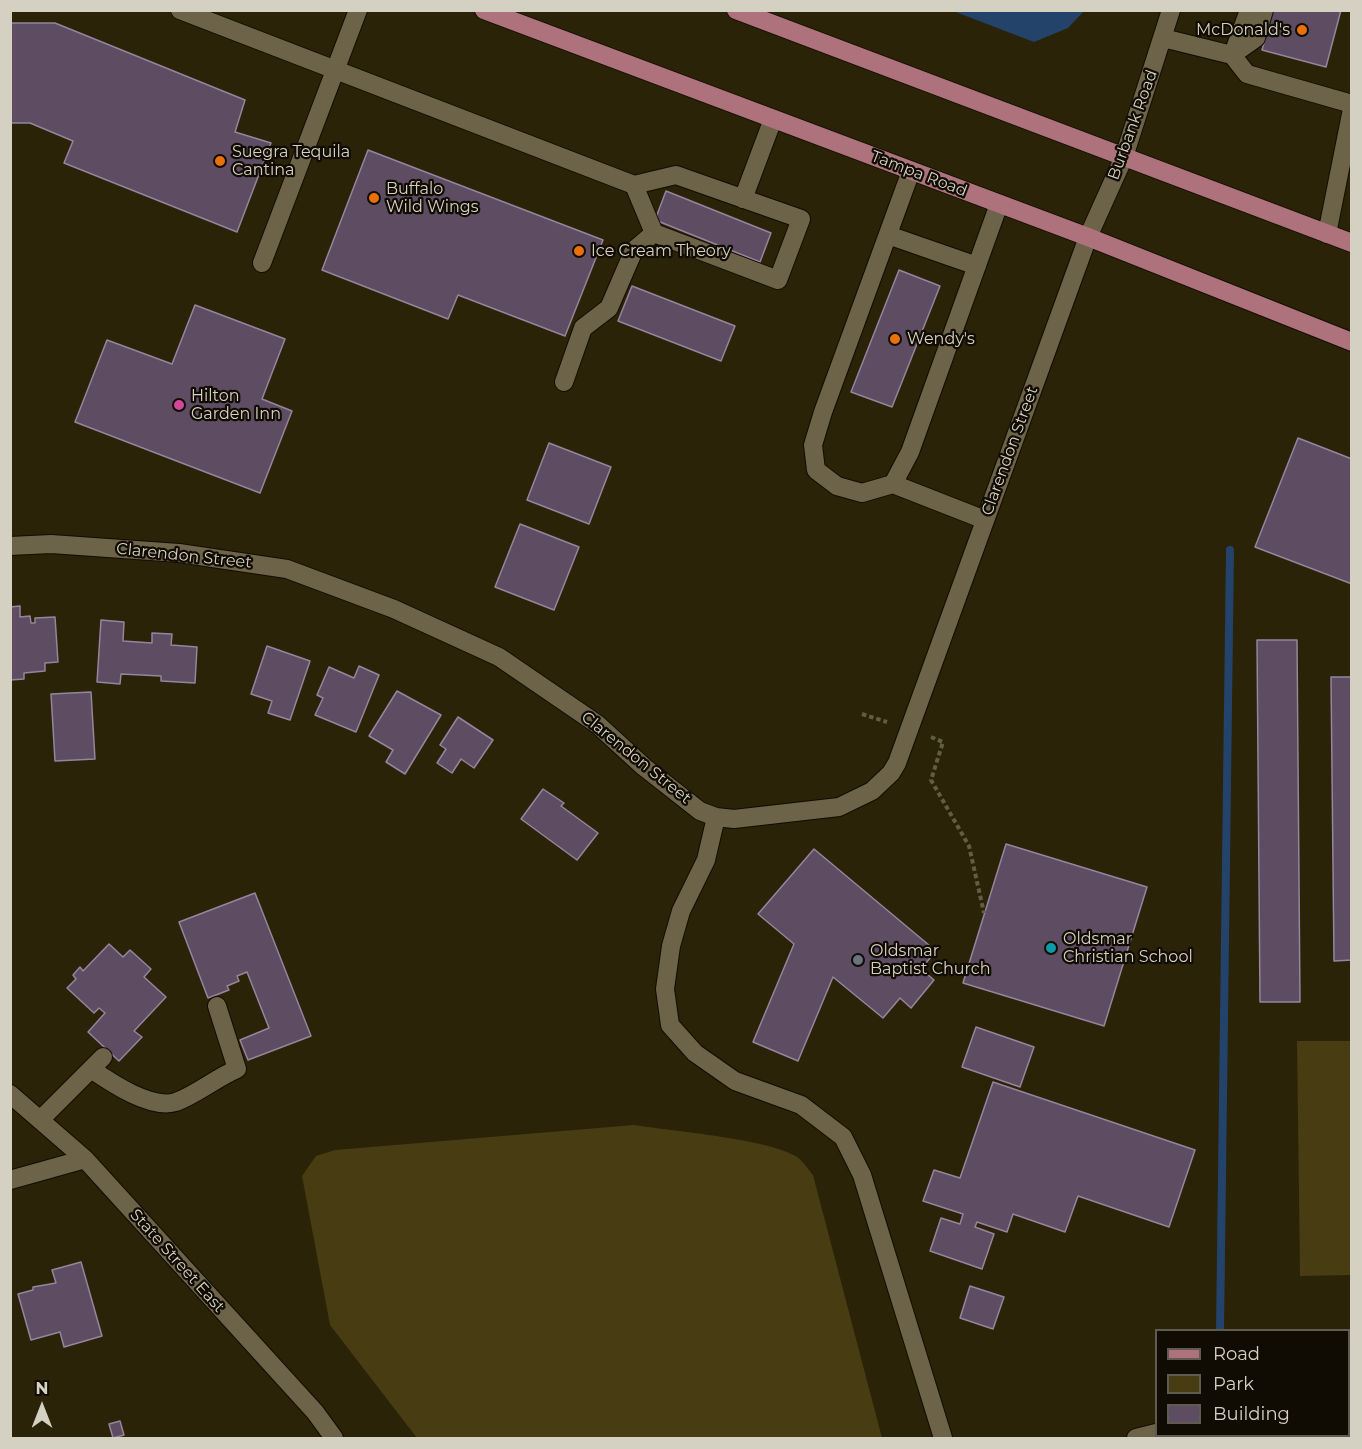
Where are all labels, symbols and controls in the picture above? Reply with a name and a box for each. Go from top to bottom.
place label: McDonald's [1196,20,1290,40]
marker: McDonald's [1295,23,1309,37]
street label: Burbank Road [1104,67,1162,183]
place label: Suegra Tequila Cantina [232,142,350,180]
street label: Tampa Road [868,147,970,201]
marker: Suegra Tequila Cantina [213,154,227,168]
place label: Buffalo Wild Wings [386,179,479,217]
marker: Buffalo Wild Wings [367,191,381,205]
place label: Ice Cream Theory [591,241,731,261]
marker: Ice Cream Theory [572,244,586,258]
place label: Wendy's [907,329,975,349]
marker: Wendy's [888,332,902,346]
street label: Clarendon Street [978,384,1042,518]
place label: Hilton Garden Inn [191,386,281,424]
marker: Hilton Garden Inn [172,398,186,412]
street label: Clarendon Street [115,539,253,573]
street label: Clarendon Street [577,708,695,808]
place label: Oldsmar Christian School [1063,929,1193,967]
place label: Oldsmar Baptist Church [870,941,990,979]
marker: Oldsmar Christian School [1044,941,1058,955]
marker: Oldsmar Baptist Church [851,953,865,967]
street label: State Street East [126,1205,228,1317]
legend [1155,1329,1350,1437]
text: Road [1213,1343,1260,1365]
text: Park [1213,1373,1254,1395]
north arrow [12,1377,72,1437]
text: N [36,1379,48,1398]
text: Building [1213,1403,1290,1425]

